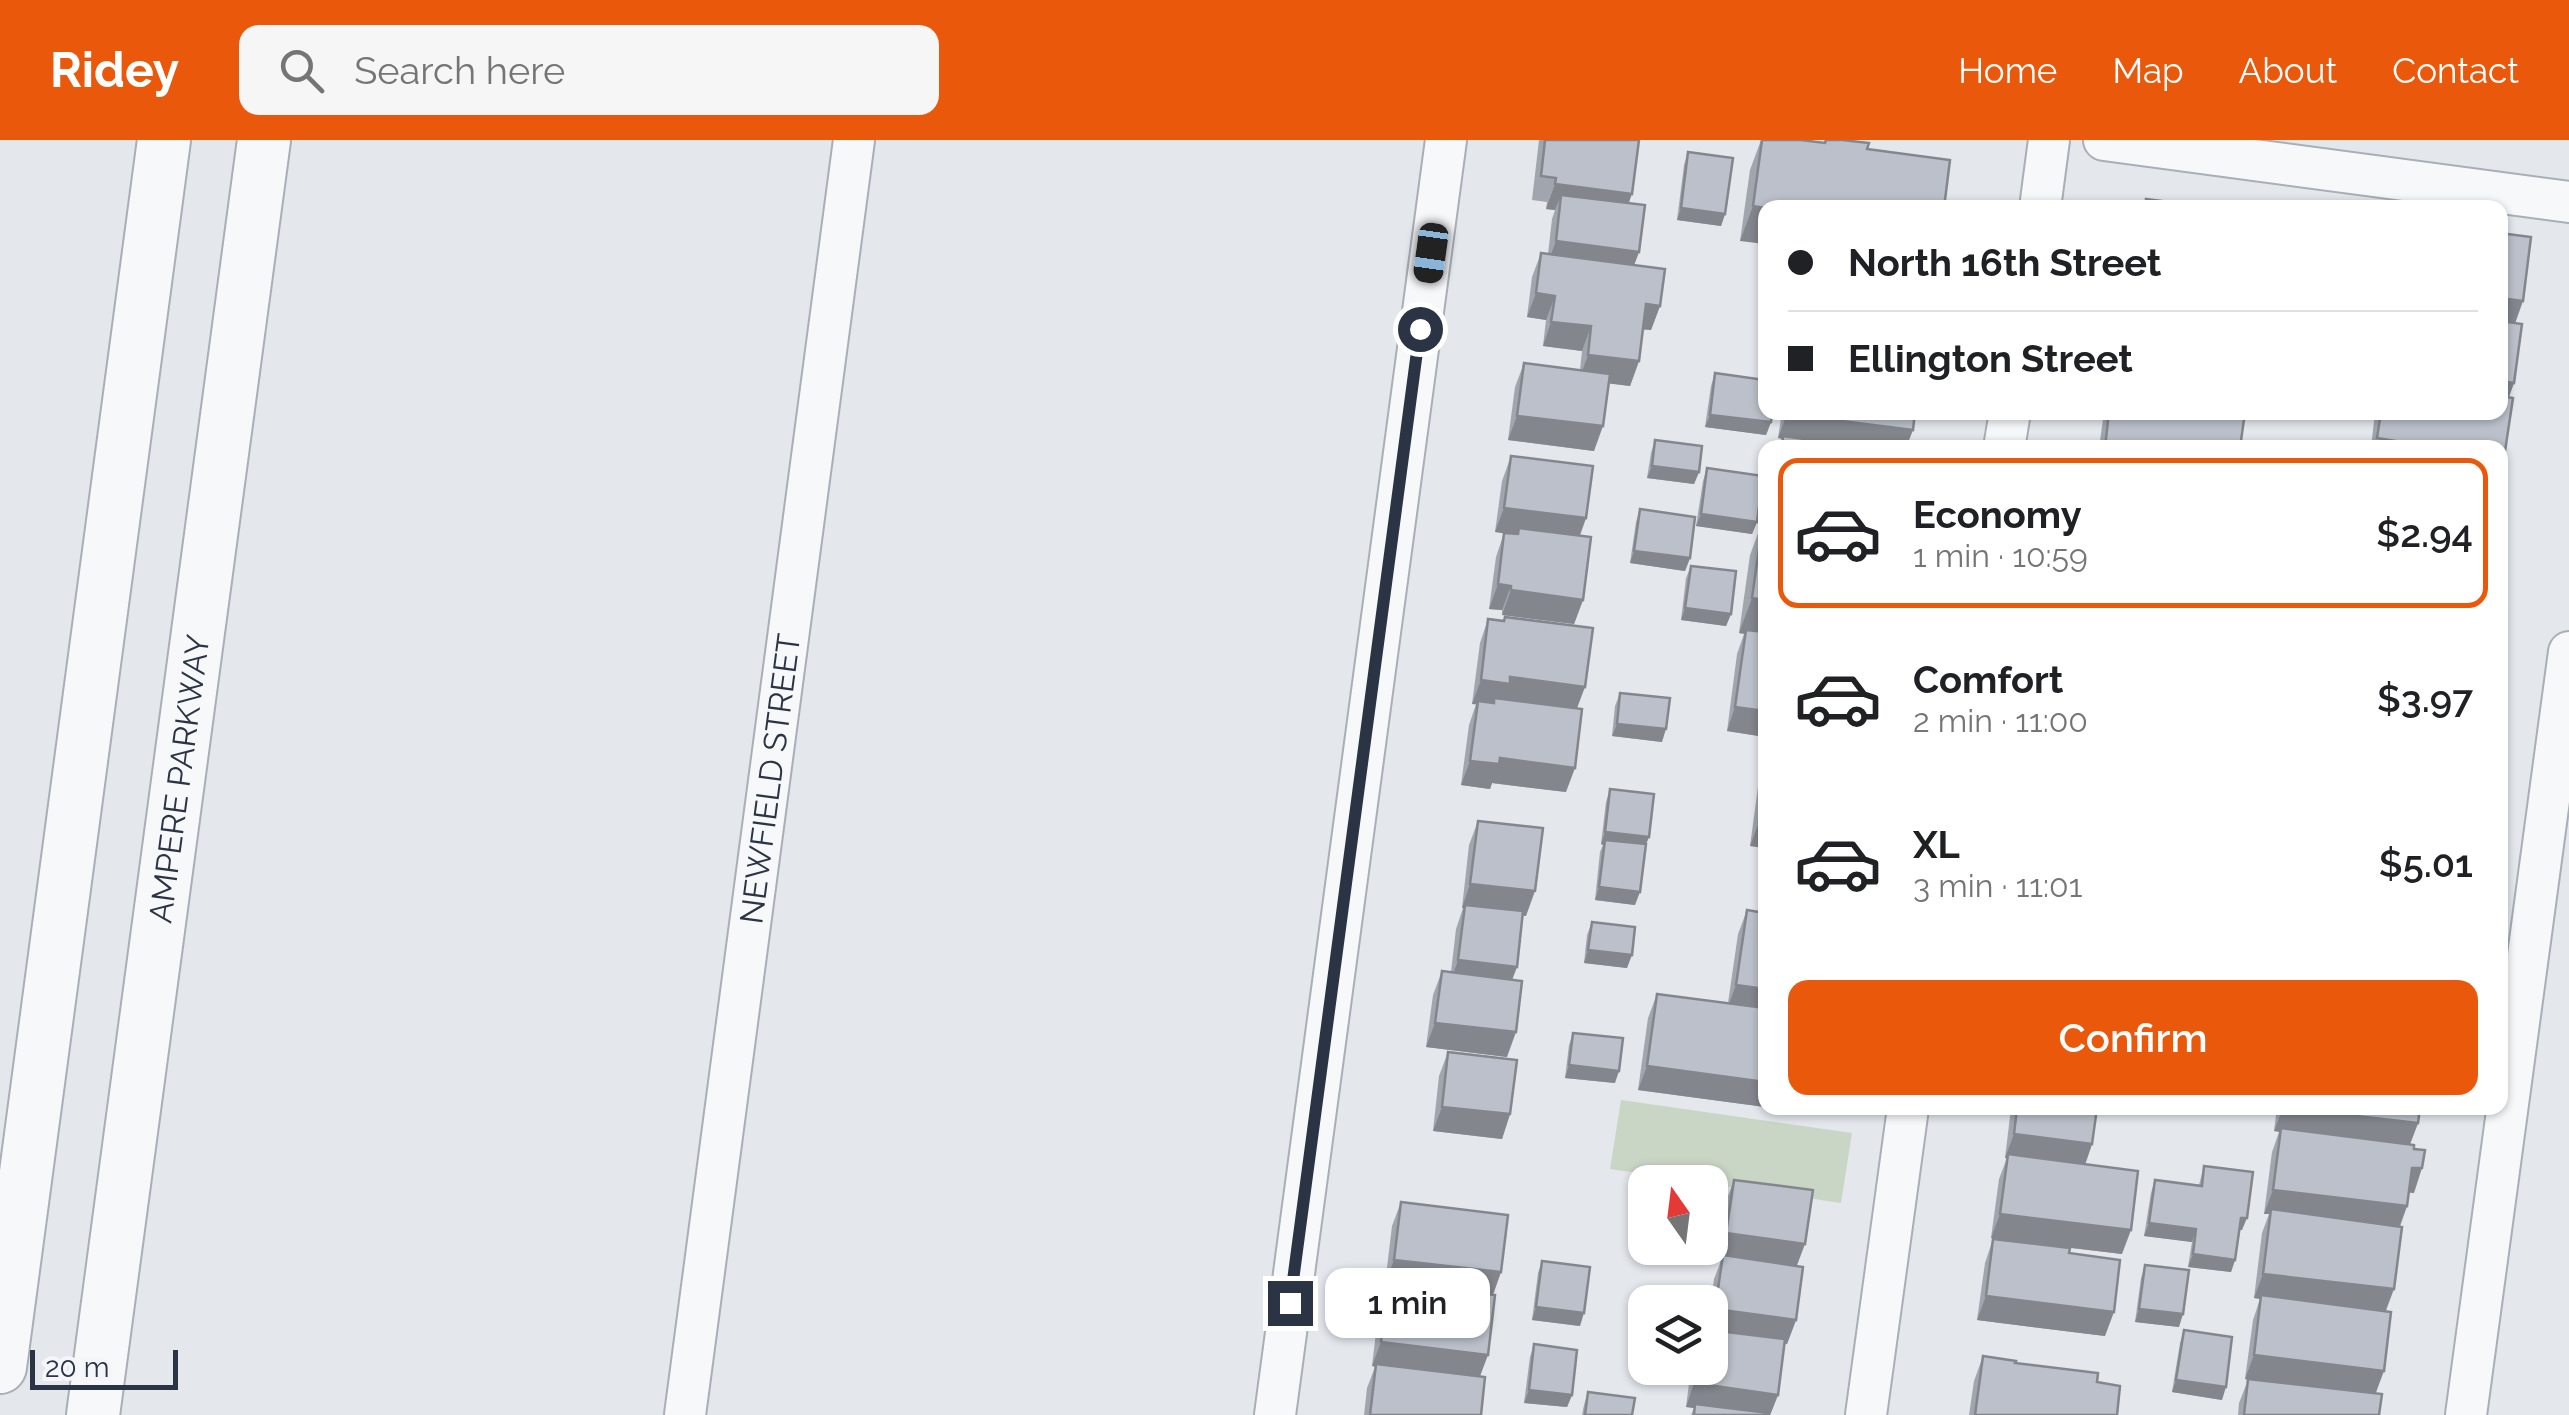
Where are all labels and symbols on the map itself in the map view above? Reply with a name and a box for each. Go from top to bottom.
car [1412,221,1450,285]
route start [1398,307,1443,352]
street label: NEWFIELD STREET [732,631,807,926]
street label: AMPERE PARKWAY [141,632,216,925]
north arrow [1628,1165,1728,1265]
callout: 1 min [1325,1268,1490,1338]
route end [1268,1281,1313,1326]
scale bar [30,1345,178,1390]

